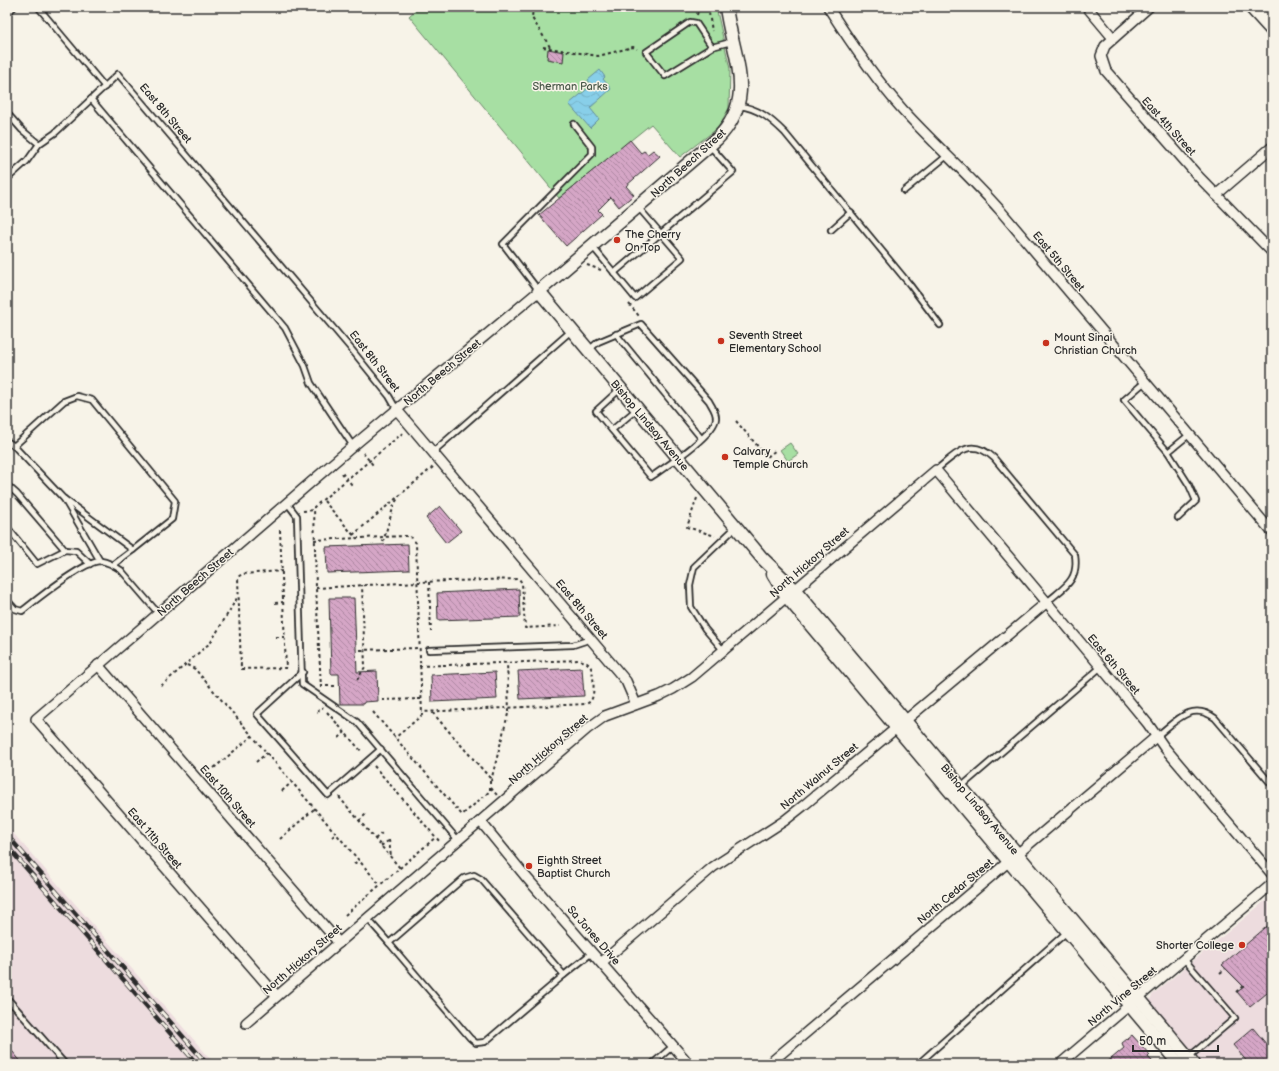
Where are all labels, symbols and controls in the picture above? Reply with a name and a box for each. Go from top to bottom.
park label: Sherman Parks [532,80,608,93]
street label: East 8th Street [137,81,195,146]
street label: East 4th Street [1139,94,1199,159]
street label: North Beech Street [648,126,729,200]
place label: The Cherry On Top [625,228,681,254]
street label: East 5th Street [1030,229,1088,294]
marker: The Cherry On Top [612,235,622,245]
street label: East 8th Street [347,328,403,395]
place label: Seventh Street Elementary School [729,329,821,355]
place label: Mount Sinai Christian Church [1054,331,1137,357]
street label: North Beech Street [401,336,484,408]
marker: Seventh Street Elementary School [716,336,726,346]
marker: Mount Sinai Christian Church [1041,338,1051,348]
street label: Bishop Lindsay Avenue [608,377,692,474]
place label: Calvary Temple Church [733,445,808,471]
marker: Calvary Temple Church [720,452,730,462]
street label: North Hickory Street [767,524,852,600]
street label: North Beech Street [155,545,236,619]
street label: East 8th Street [553,577,611,642]
street label: East 6th Street [1085,632,1143,697]
street label: North Hickory Street [506,711,591,787]
street label: North Walnut Street [778,740,861,813]
street label: Bishop Lindsay Avenue [938,761,1022,858]
street label: East 10th Street [197,762,259,831]
street label: East 11th Street [125,805,185,872]
place label: Eighth Street Baptist Church [537,854,610,880]
street label: North Cedar Street [915,856,996,927]
marker: Eighth Street Baptist Church [524,861,534,871]
street label: Sa Jones Drive [564,903,623,968]
street label: North Hickory Street [260,921,345,997]
place label: Shorter College [1156,939,1234,952]
marker: Shorter College [1237,940,1247,950]
street label: North Vine Street [1085,963,1160,1029]
scale bar [1133,1027,1218,1053]
text: 50 m [1139,1034,1166,1049]

